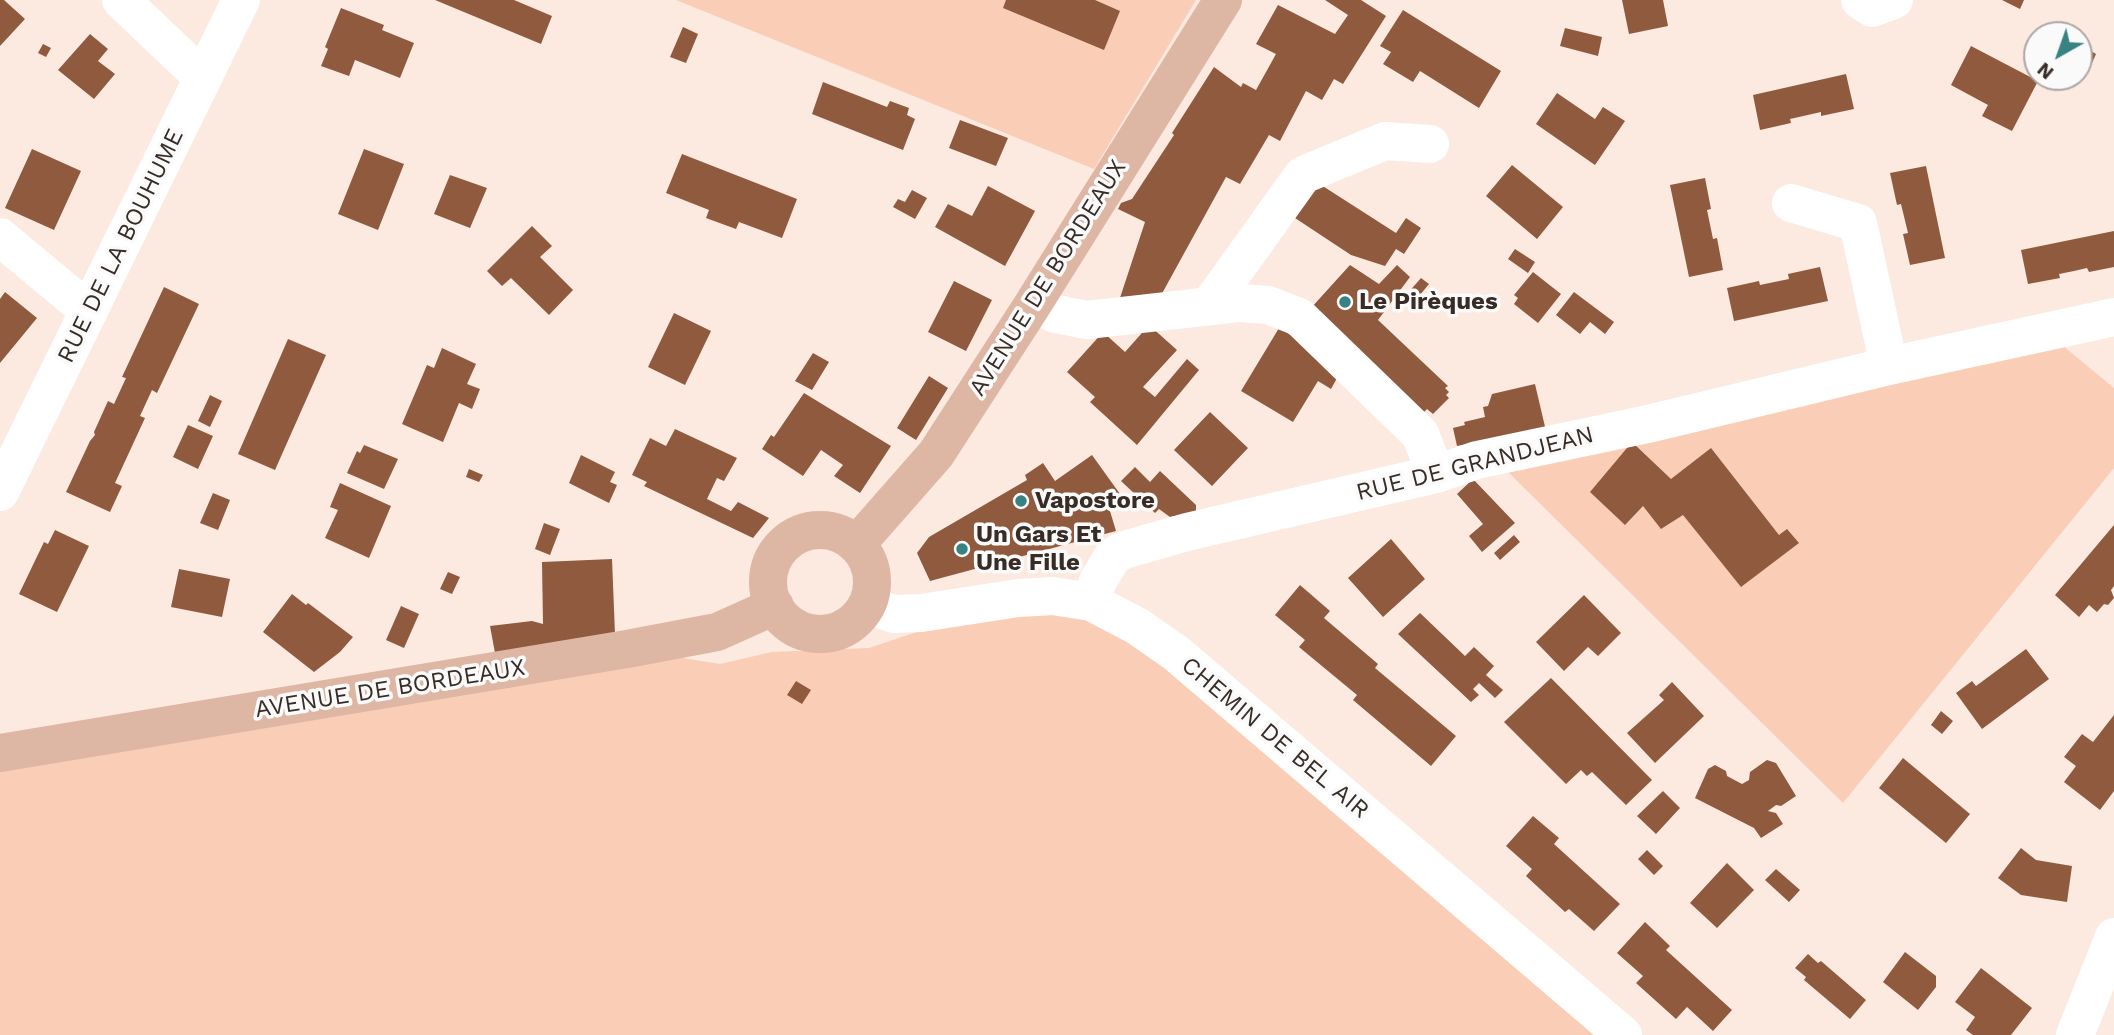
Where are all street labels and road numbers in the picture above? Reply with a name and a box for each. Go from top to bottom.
street label: RUE DE LA BOUHUME [52,124,190,368]
street label: AVENUE DE BORDEAUX [963,155,1133,401]
street label: RUE DE GRANDJEAN [1353,421,1597,507]
street label: CHEMIN DE BEL AIR [1175,651,1375,825]
street label: AVENUE DE BORDEAUX [253,653,527,725]

